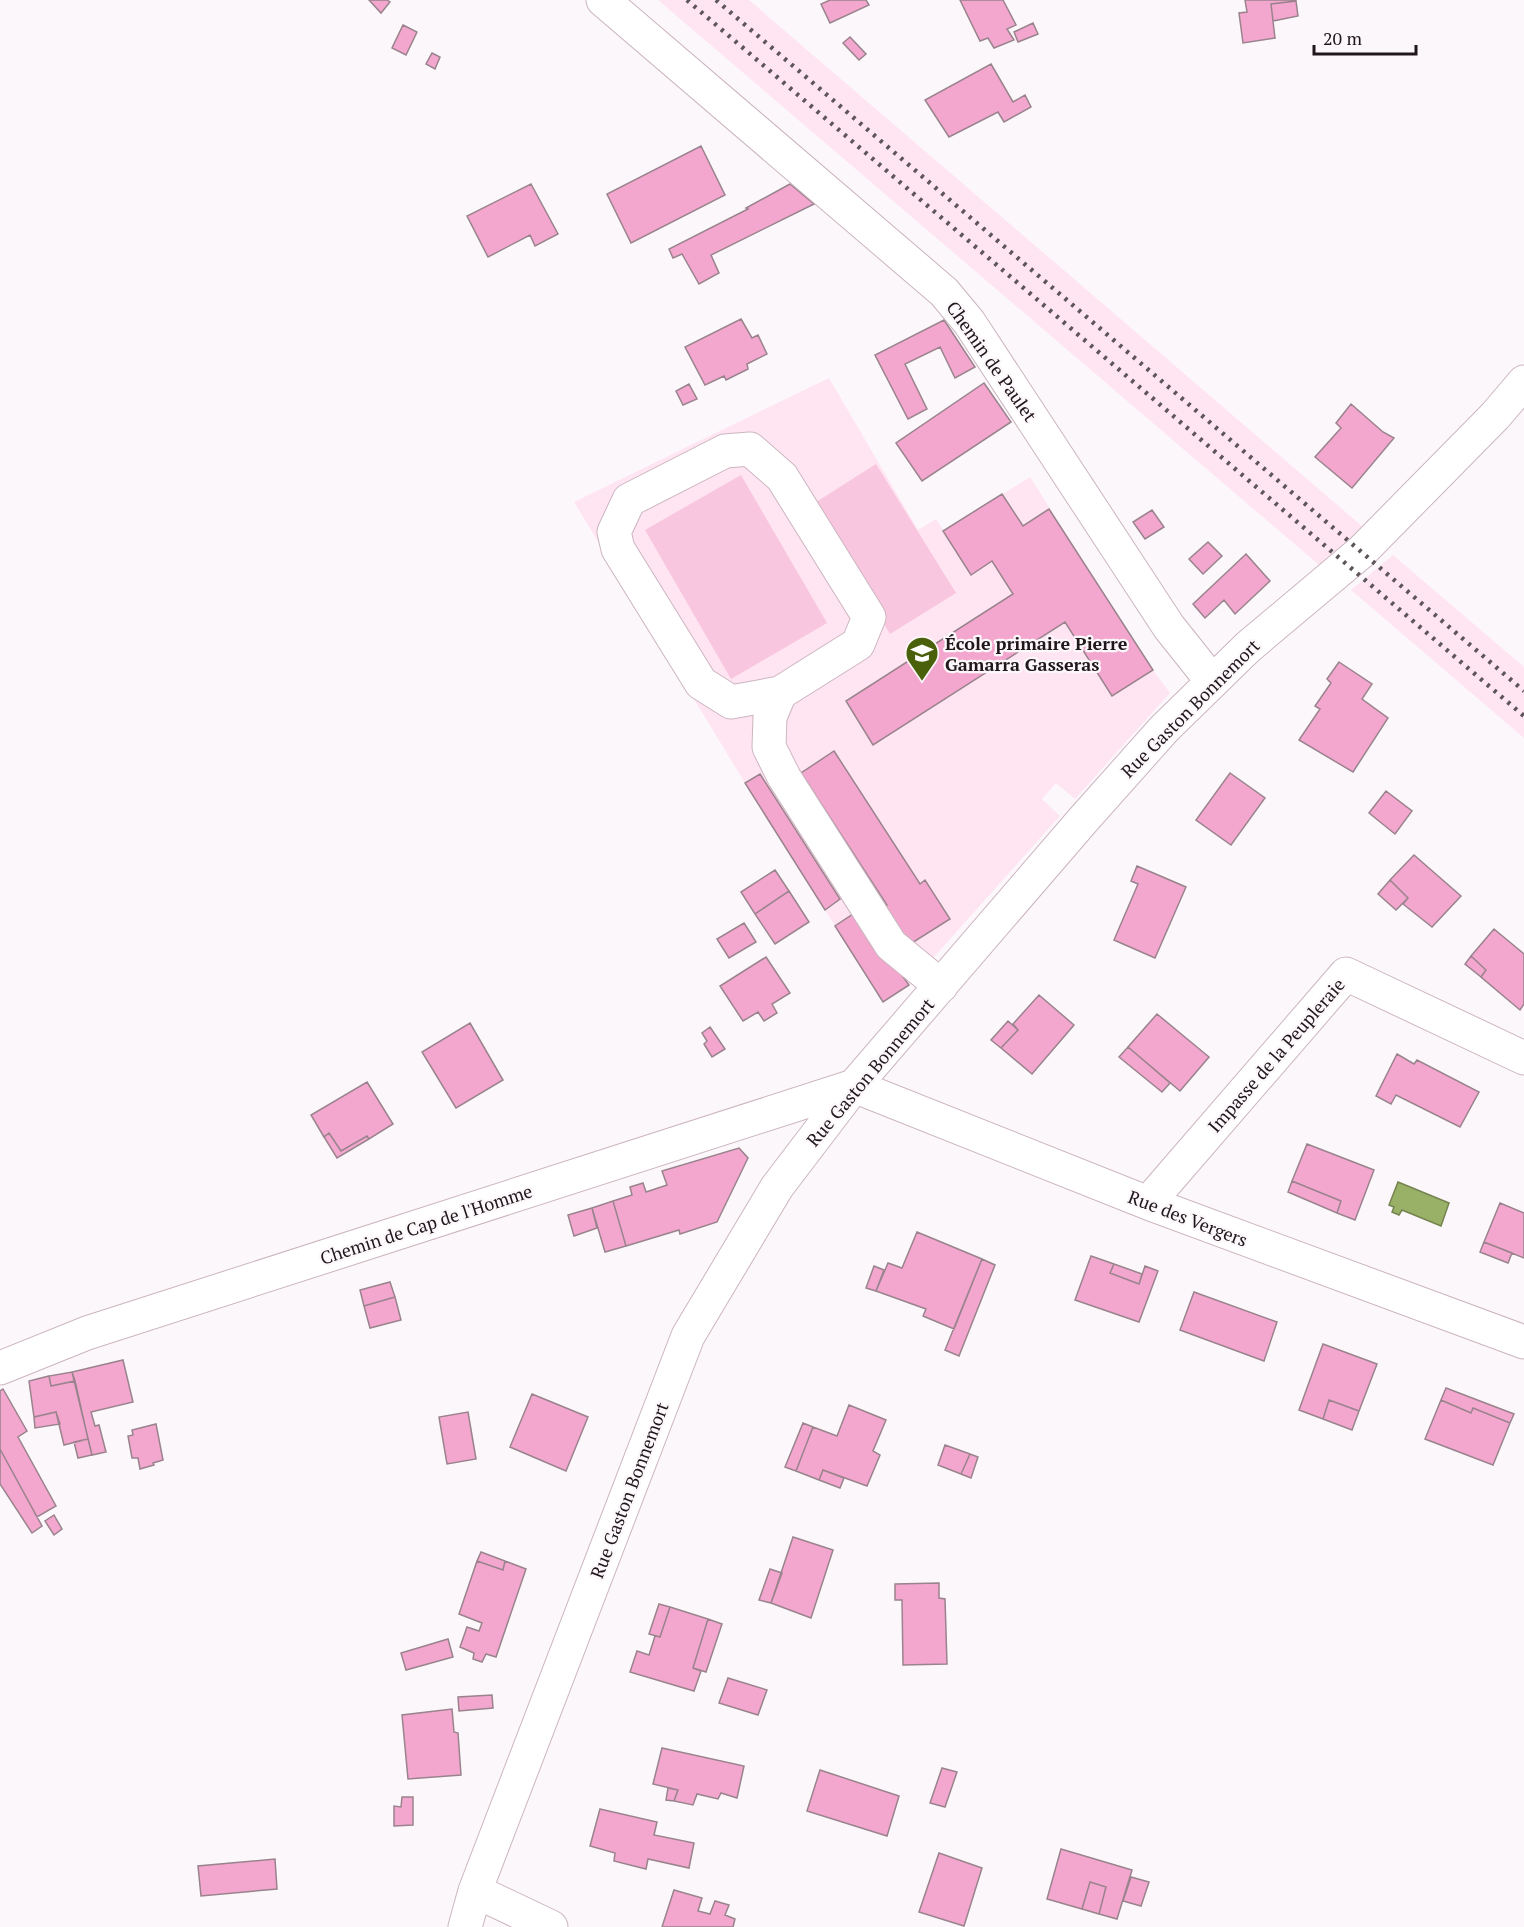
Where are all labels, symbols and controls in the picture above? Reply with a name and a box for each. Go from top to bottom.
scale bar [1314,18,1416,56]
text: 20 m [1323,26,1363,50]
street label: Chemin de Paulet [941,296,1043,426]
place label: École primaire Pierre Gamarra Gasseras [945,631,1128,676]
street label: Rue Gaston Bonnemort [1115,633,1265,783]
school or university icon: École primaire Pierre Gamarra Gasseras [904,635,940,682]
street label: Impasse de la Peupleraie [1202,973,1350,1137]
street label: Rue Gaston Bonnemort [801,993,939,1151]
street label: Chemin de Cap de l'Homme [317,1178,535,1270]
street label: Rue des Vergers [1125,1184,1251,1252]
street label: Rue Gaston Bonnemort [584,1398,674,1581]

